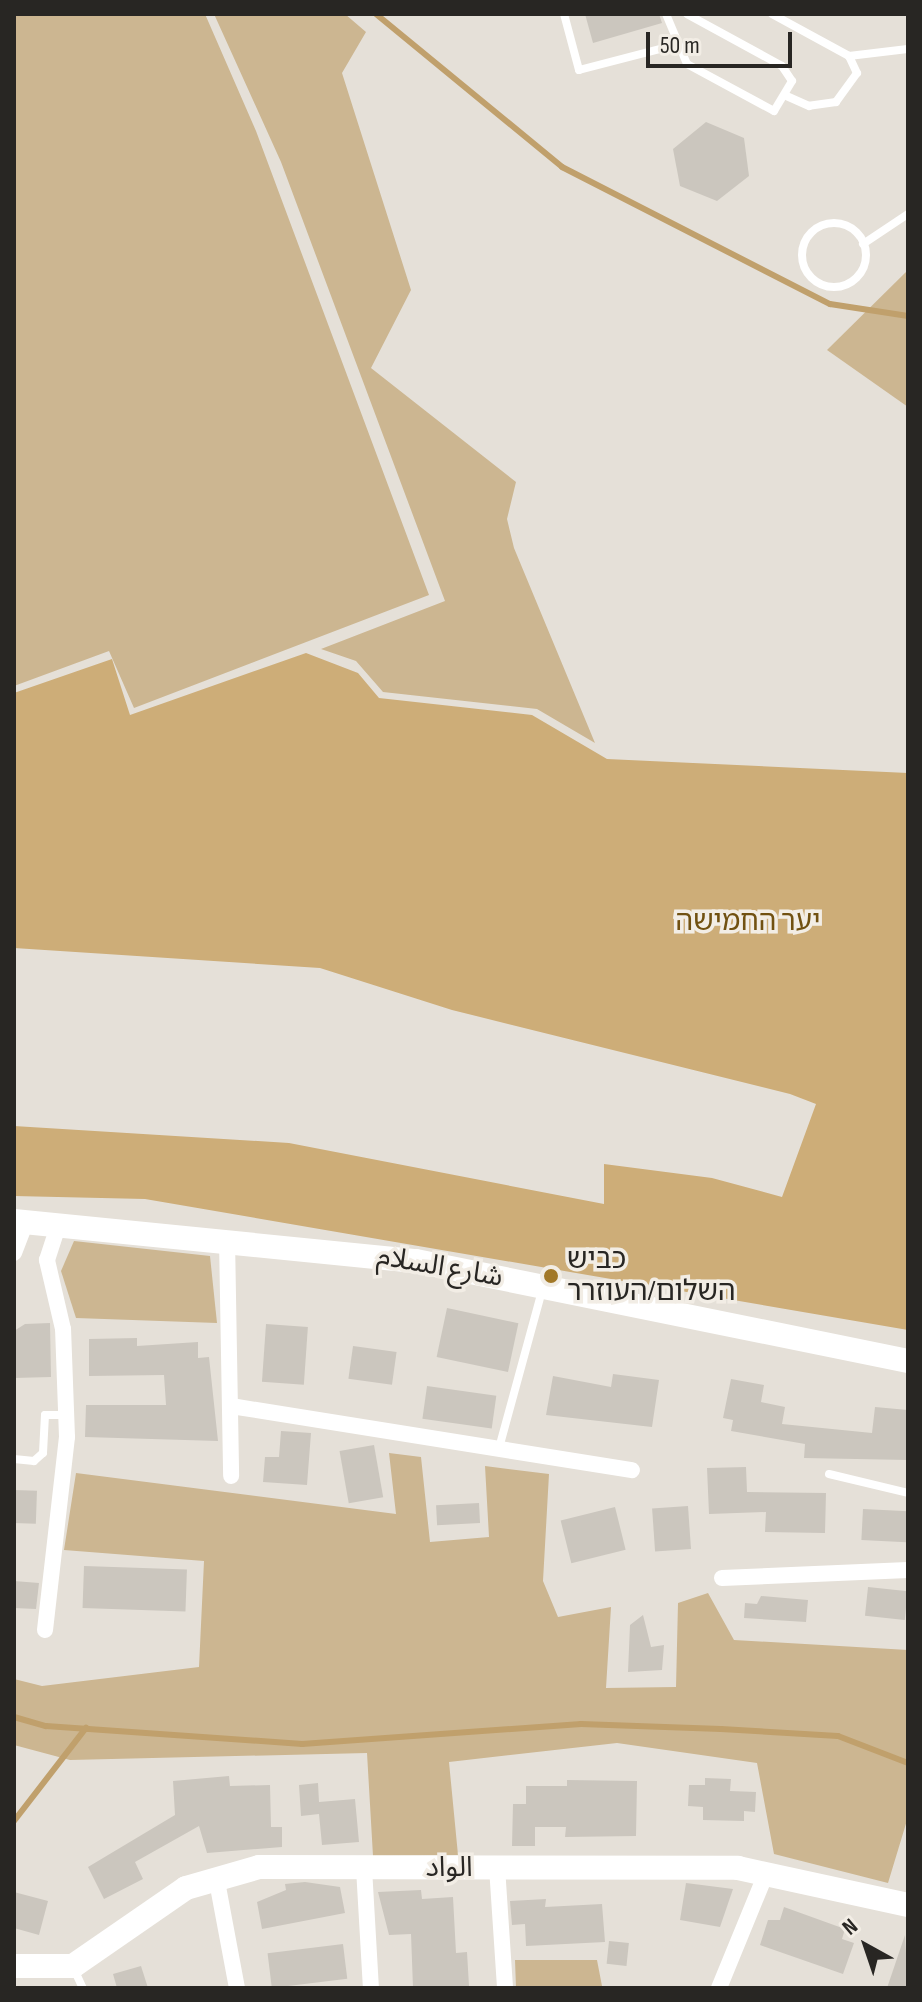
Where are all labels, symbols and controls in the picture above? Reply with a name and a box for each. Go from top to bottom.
scale bar [650,16,796,66]
text: 50 m [660,31,700,60]
park label: יער החמישה [676,905,820,939]
street label: شارع السلام [375,1239,505,1295]
place label: כביש השלום/העוזרר [567,1243,736,1309]
marker: כביש השלום/העוזרר [542,1267,560,1285]
street label: الواد [425,1851,473,1885]
north arrow [826,1906,906,1986]
text: N [837,1913,863,1941]

